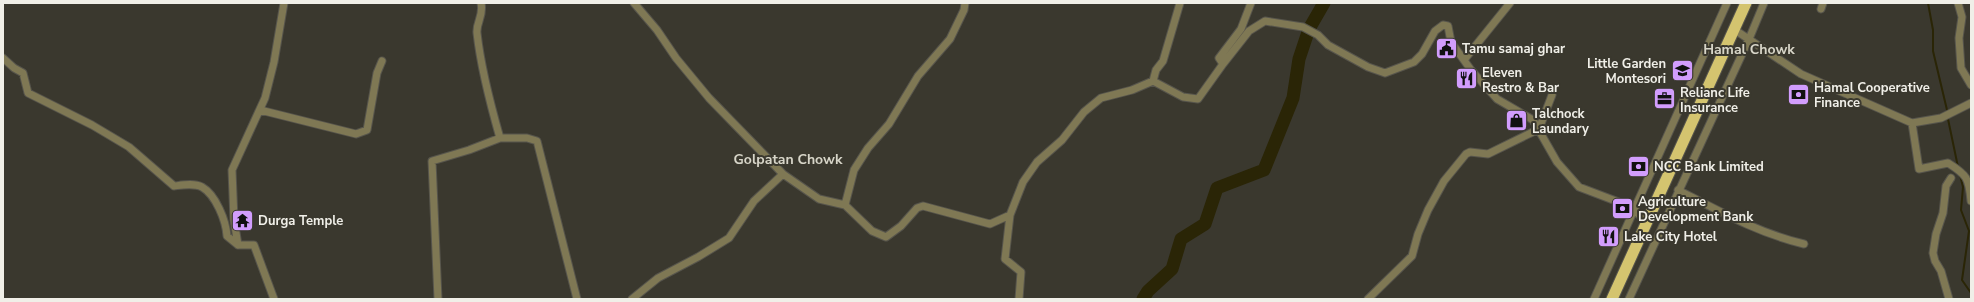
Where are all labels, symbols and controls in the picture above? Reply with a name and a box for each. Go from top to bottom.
public building icon: Tamu samaj ghar [1433,35,1459,61]
place label: Tamu samaj ghar [1462,40,1566,58]
district label: Hamal Chowk [1703,40,1795,59]
place label: Little Garden Montesori [1587,55,1666,88]
school or university icon: Little Garden Montesori [1669,57,1695,83]
place label: Eleven Restro & Bar [1482,64,1560,97]
restaurant icon: Eleven Restro & Bar [1454,66,1480,92]
place label: Hamal Cooperative Finance [1814,79,1930,112]
bank icon: Hamal Cooperative Finance [1785,81,1811,107]
place label: Relianc Life Insurance [1680,84,1750,117]
office icon: Relianc Life Insurance [1651,86,1677,112]
place label: Talchock Laundary [1532,105,1589,138]
shop icon: Talchock Laundary [1503,107,1529,133]
district label: Golpatan Chowk [734,150,843,169]
bank icon: NCC Bank Limited [1626,153,1652,179]
place label: NCC Bank Limited [1654,158,1764,176]
place label: Agriculture Development Bank [1638,193,1754,226]
bank icon: Agriculture Development Bank [1609,195,1635,221]
temple icon: Durga Temple [230,207,256,233]
place label: Durga Temple [258,212,343,230]
restaurant icon: Lake City Hotel [1595,223,1621,249]
place label: Lake City Hotel [1624,228,1718,246]

